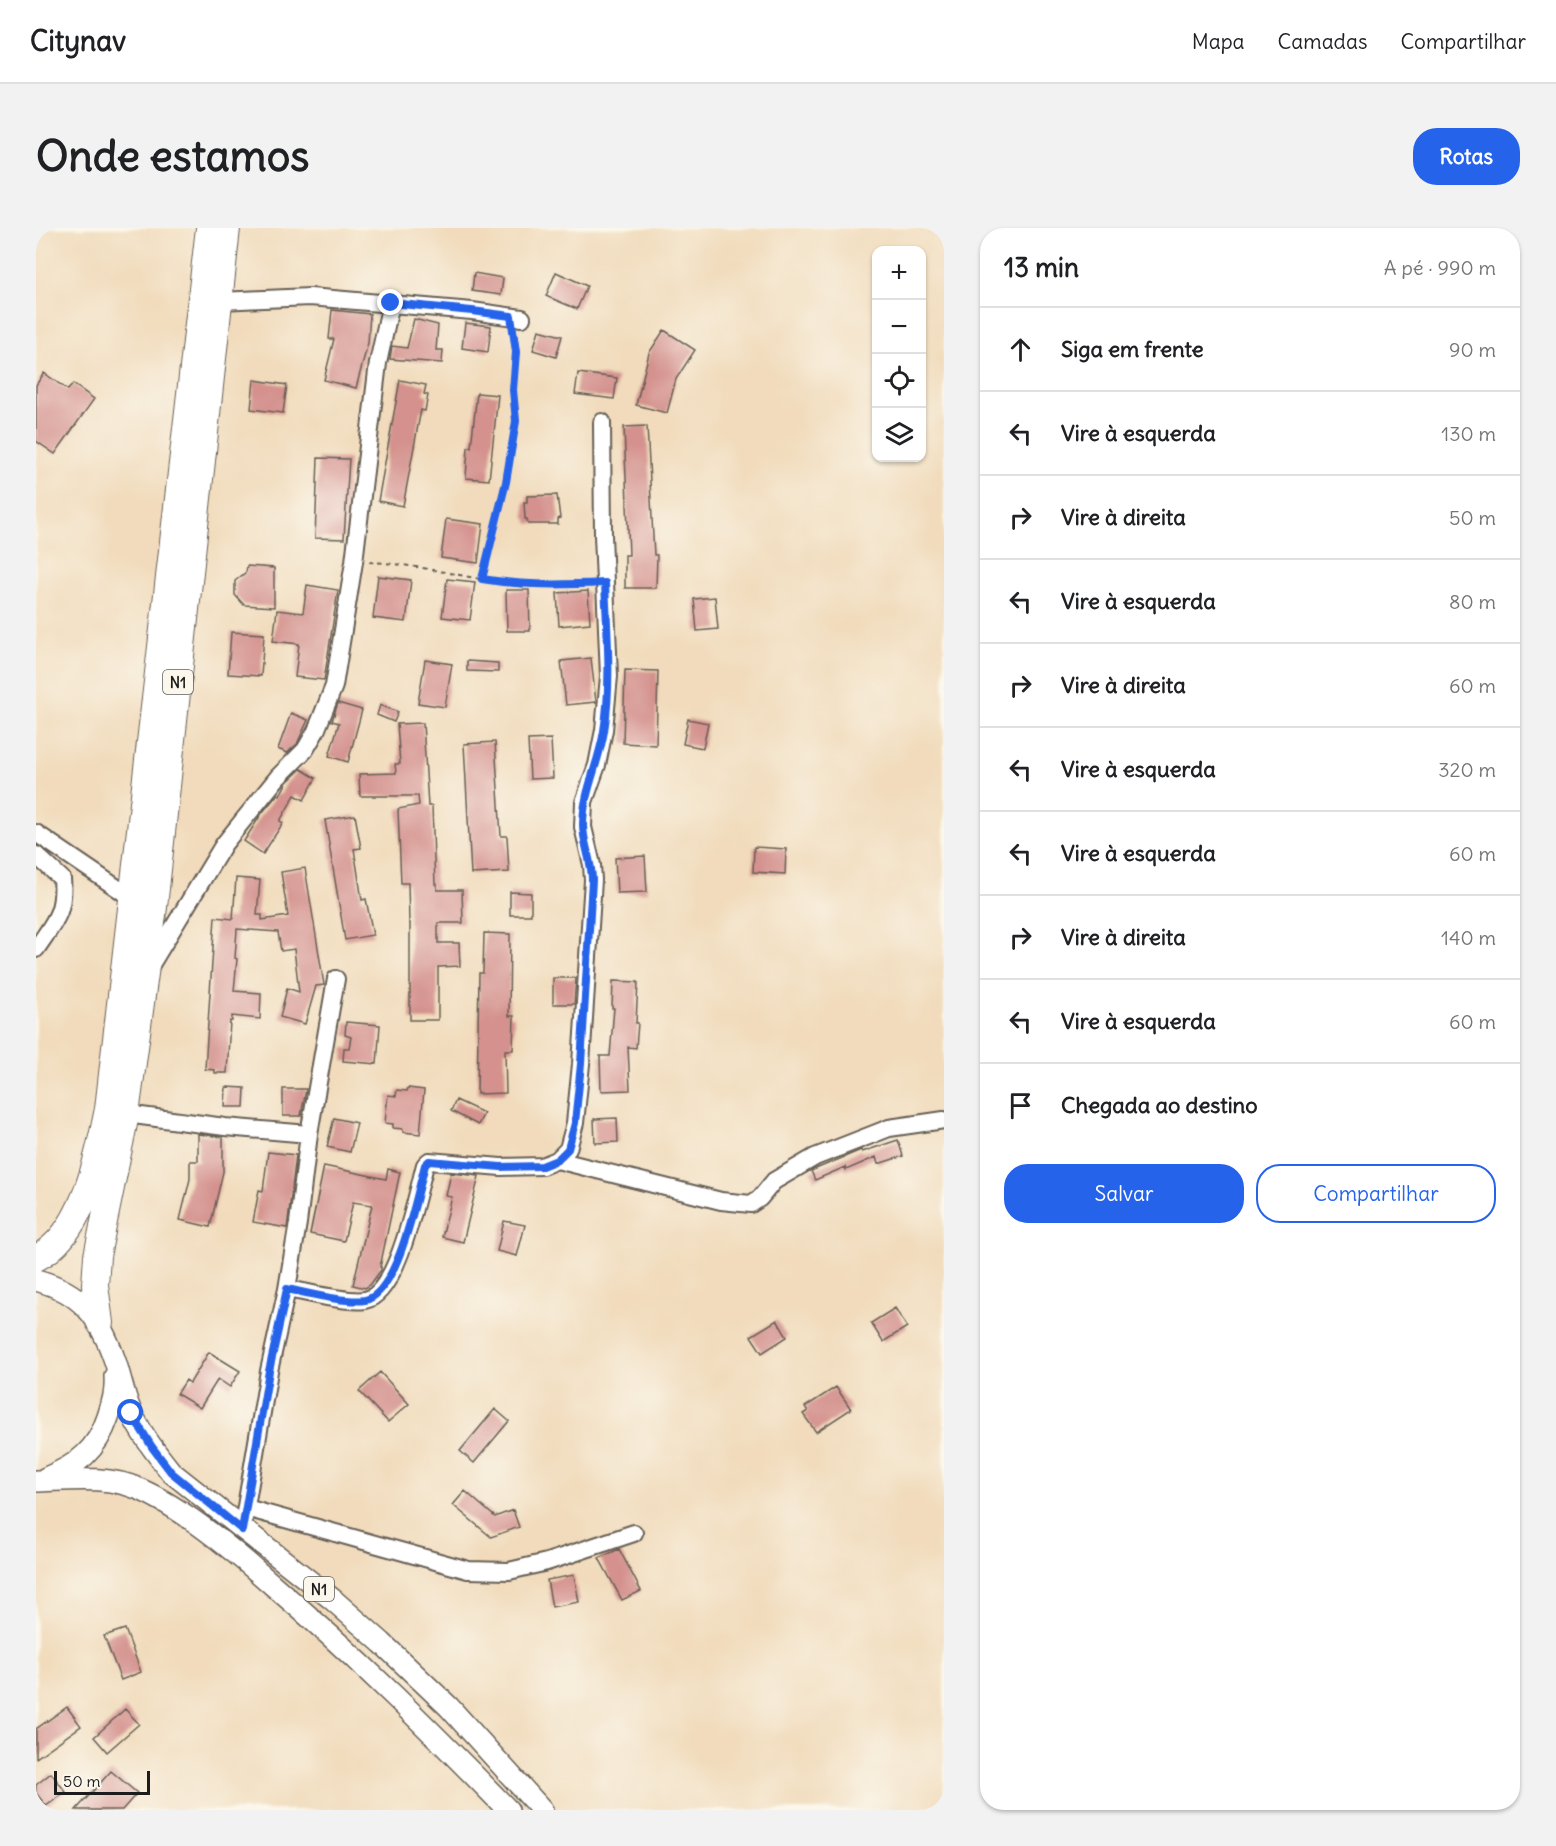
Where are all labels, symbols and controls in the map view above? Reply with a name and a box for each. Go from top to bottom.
text: Citynav [30,23,126,59]
text: Mapa [1192,28,1245,55]
text: Camadas [1278,28,1367,55]
text: Compartilhar [1400,28,1526,55]
button: Rotas [1413,128,1520,185]
text: Onde estamos [36,130,309,182]
map controls [872,246,926,462]
button: + [872,246,926,300]
text: 13 min [1004,251,1079,284]
text: A pé · 990 m [1384,255,1496,280]
route end [377,289,403,315]
button: − [872,300,926,354]
icon: ahead [1004,333,1037,366]
text: Siga em frente [1061,335,1204,363]
text: 90 m [1449,337,1496,362]
button: locate [872,354,926,408]
button: layers [872,408,926,462]
icon: left [1004,417,1037,450]
text: Vire à esquerda [1061,419,1216,447]
text: 130 m [1441,421,1496,446]
icon: right [1004,501,1037,534]
text: Vire à direita [1061,503,1186,531]
text: 50 m [1449,505,1496,530]
icon: left [1004,585,1037,618]
text: Vire à esquerda [1061,587,1216,615]
text: 80 m [1449,589,1496,614]
icon: right [1004,669,1037,702]
road number: N1 [163,670,193,694]
text: Vire à direita [1061,671,1186,699]
text: 60 m [1449,673,1496,698]
icon: left [1004,753,1037,786]
text: Vire à esquerda [1061,755,1216,783]
text: 320 m [1438,757,1496,782]
icon: left [1004,837,1037,870]
text: Vire à esquerda [1061,839,1216,867]
text: 60 m [1449,841,1496,866]
icon: right [1004,921,1037,954]
text: Vire à direita [1061,923,1186,951]
text: 140 m [1441,925,1496,950]
icon: left [1004,1005,1037,1038]
text: Vire à esquerda [1061,1007,1216,1035]
text: 60 m [1449,1009,1496,1034]
icon: arrive [1004,1089,1037,1122]
text: Chegada ao destino [1061,1091,1258,1119]
button: Salvar [1004,1164,1244,1223]
button: Compartilhar [1256,1164,1496,1223]
route start [117,1399,143,1425]
road number: N1 [304,1577,334,1601]
scale bar [54,1768,150,1796]
text: 50 m [63,1771,101,1791]

